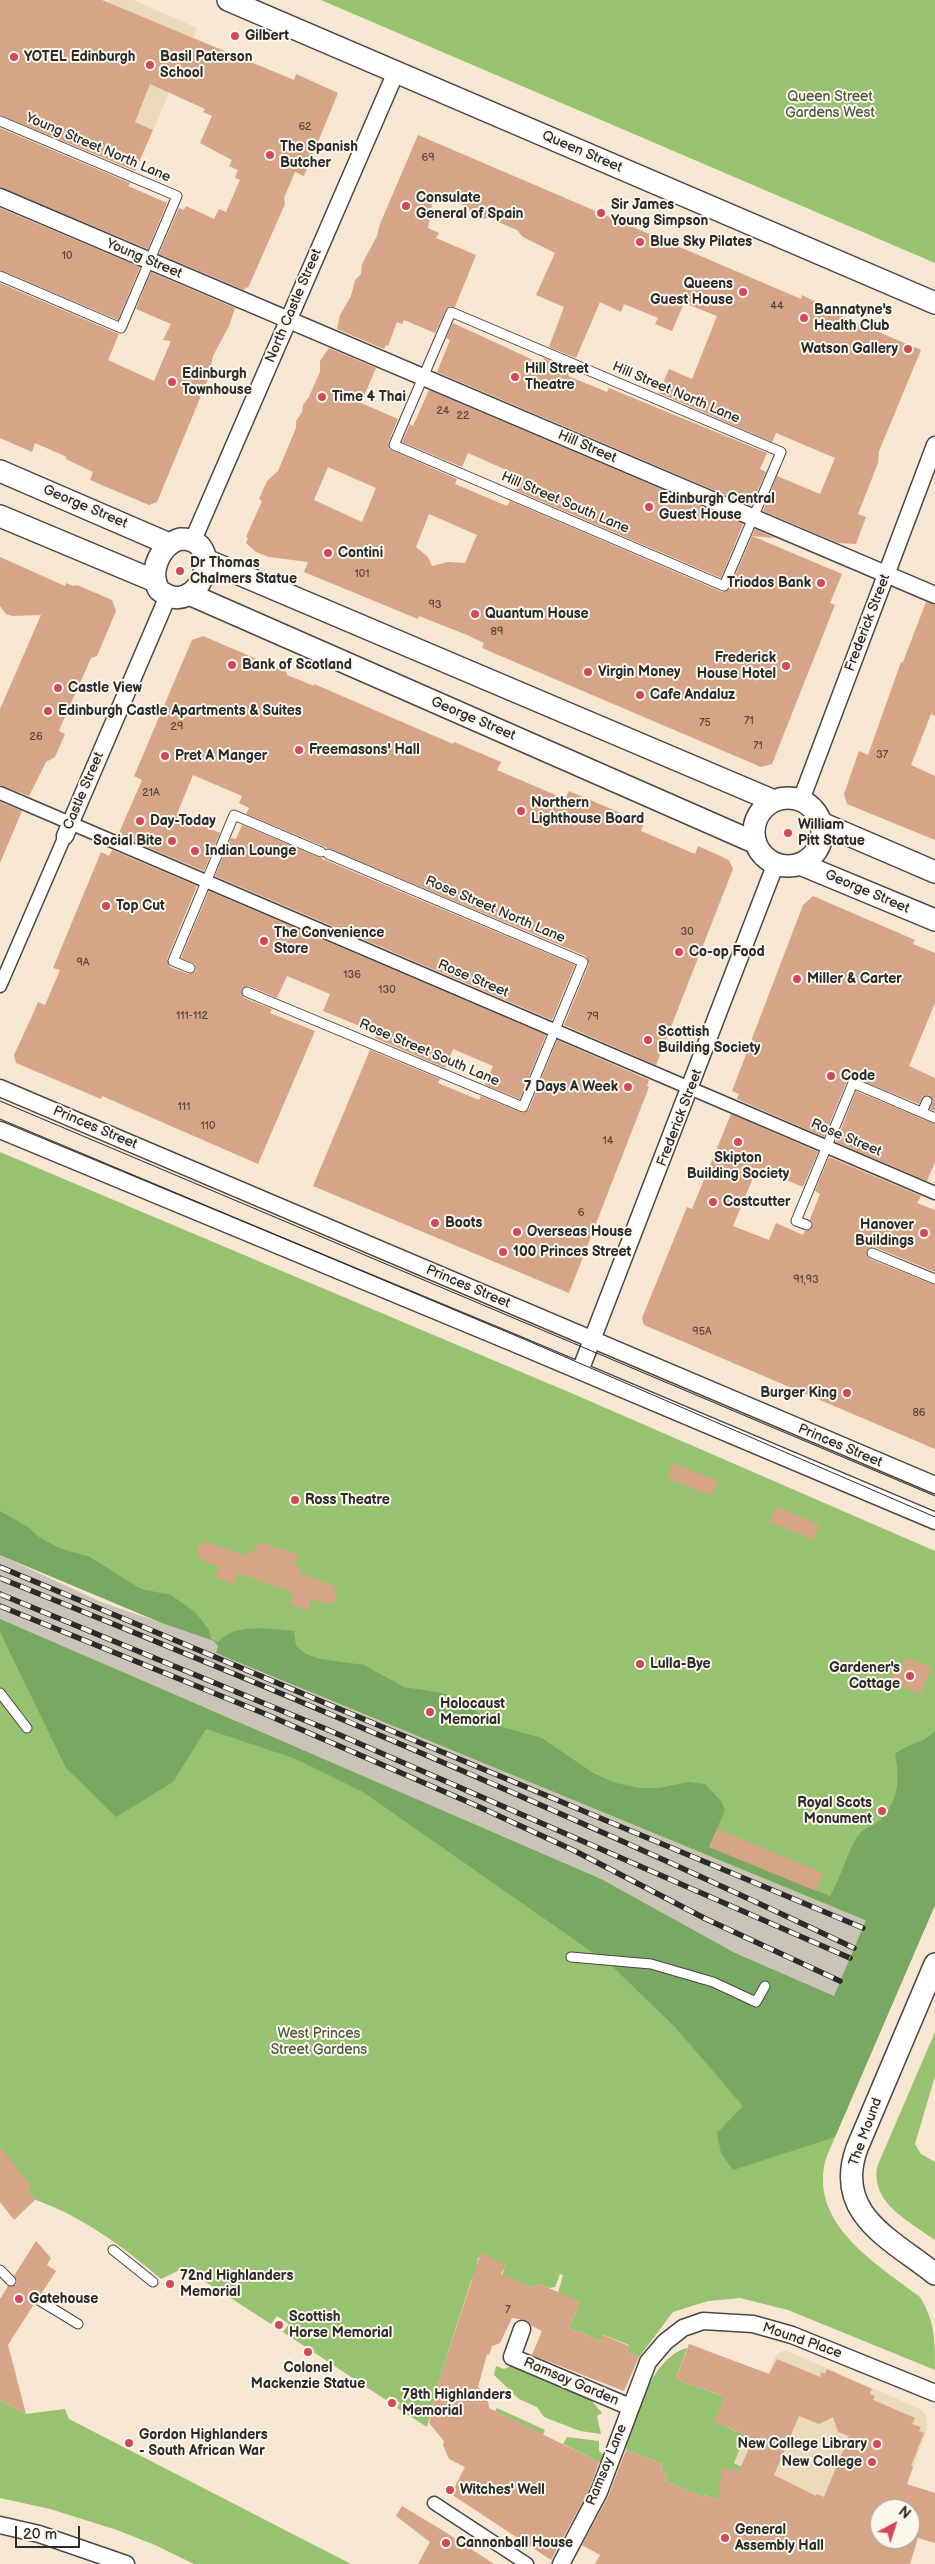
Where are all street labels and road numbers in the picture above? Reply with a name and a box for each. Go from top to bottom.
street label: Young Street North Lane [23,110,173,186]
street label: Queen Street [539,128,625,176]
street label: Young Street [104,235,184,283]
street label: North Castle Street [262,246,326,366]
street label: Hill Street North Lane [610,358,742,428]
street label: Hill Street [555,427,619,467]
street label: Hill Street South Lane [498,468,632,538]
street label: George Street [40,482,130,532]
street label: Frederick Street [842,572,894,674]
street label: George Street [428,694,518,744]
street label: Castle Street [60,750,108,832]
street label: George Street [822,867,912,917]
street label: Rose Street North Lane [422,873,568,947]
street label: Rose Street [435,957,511,1001]
street label: Rose Street South Lane [356,1016,502,1090]
street label: Frederick Street [654,1067,706,1169]
street label: Princes Street [50,1103,140,1153]
street label: Rose Street [808,1116,884,1160]
street label: Princes Street [423,1262,513,1312]
street label: Princes Street [795,1421,885,1471]
street label: The Mound [846,2096,886,2168]
street label: Mound Place [760,2320,844,2362]
street label: Ramsay Garden [521,2354,621,2410]
street label: Ramsay Lane [583,2422,631,2508]

